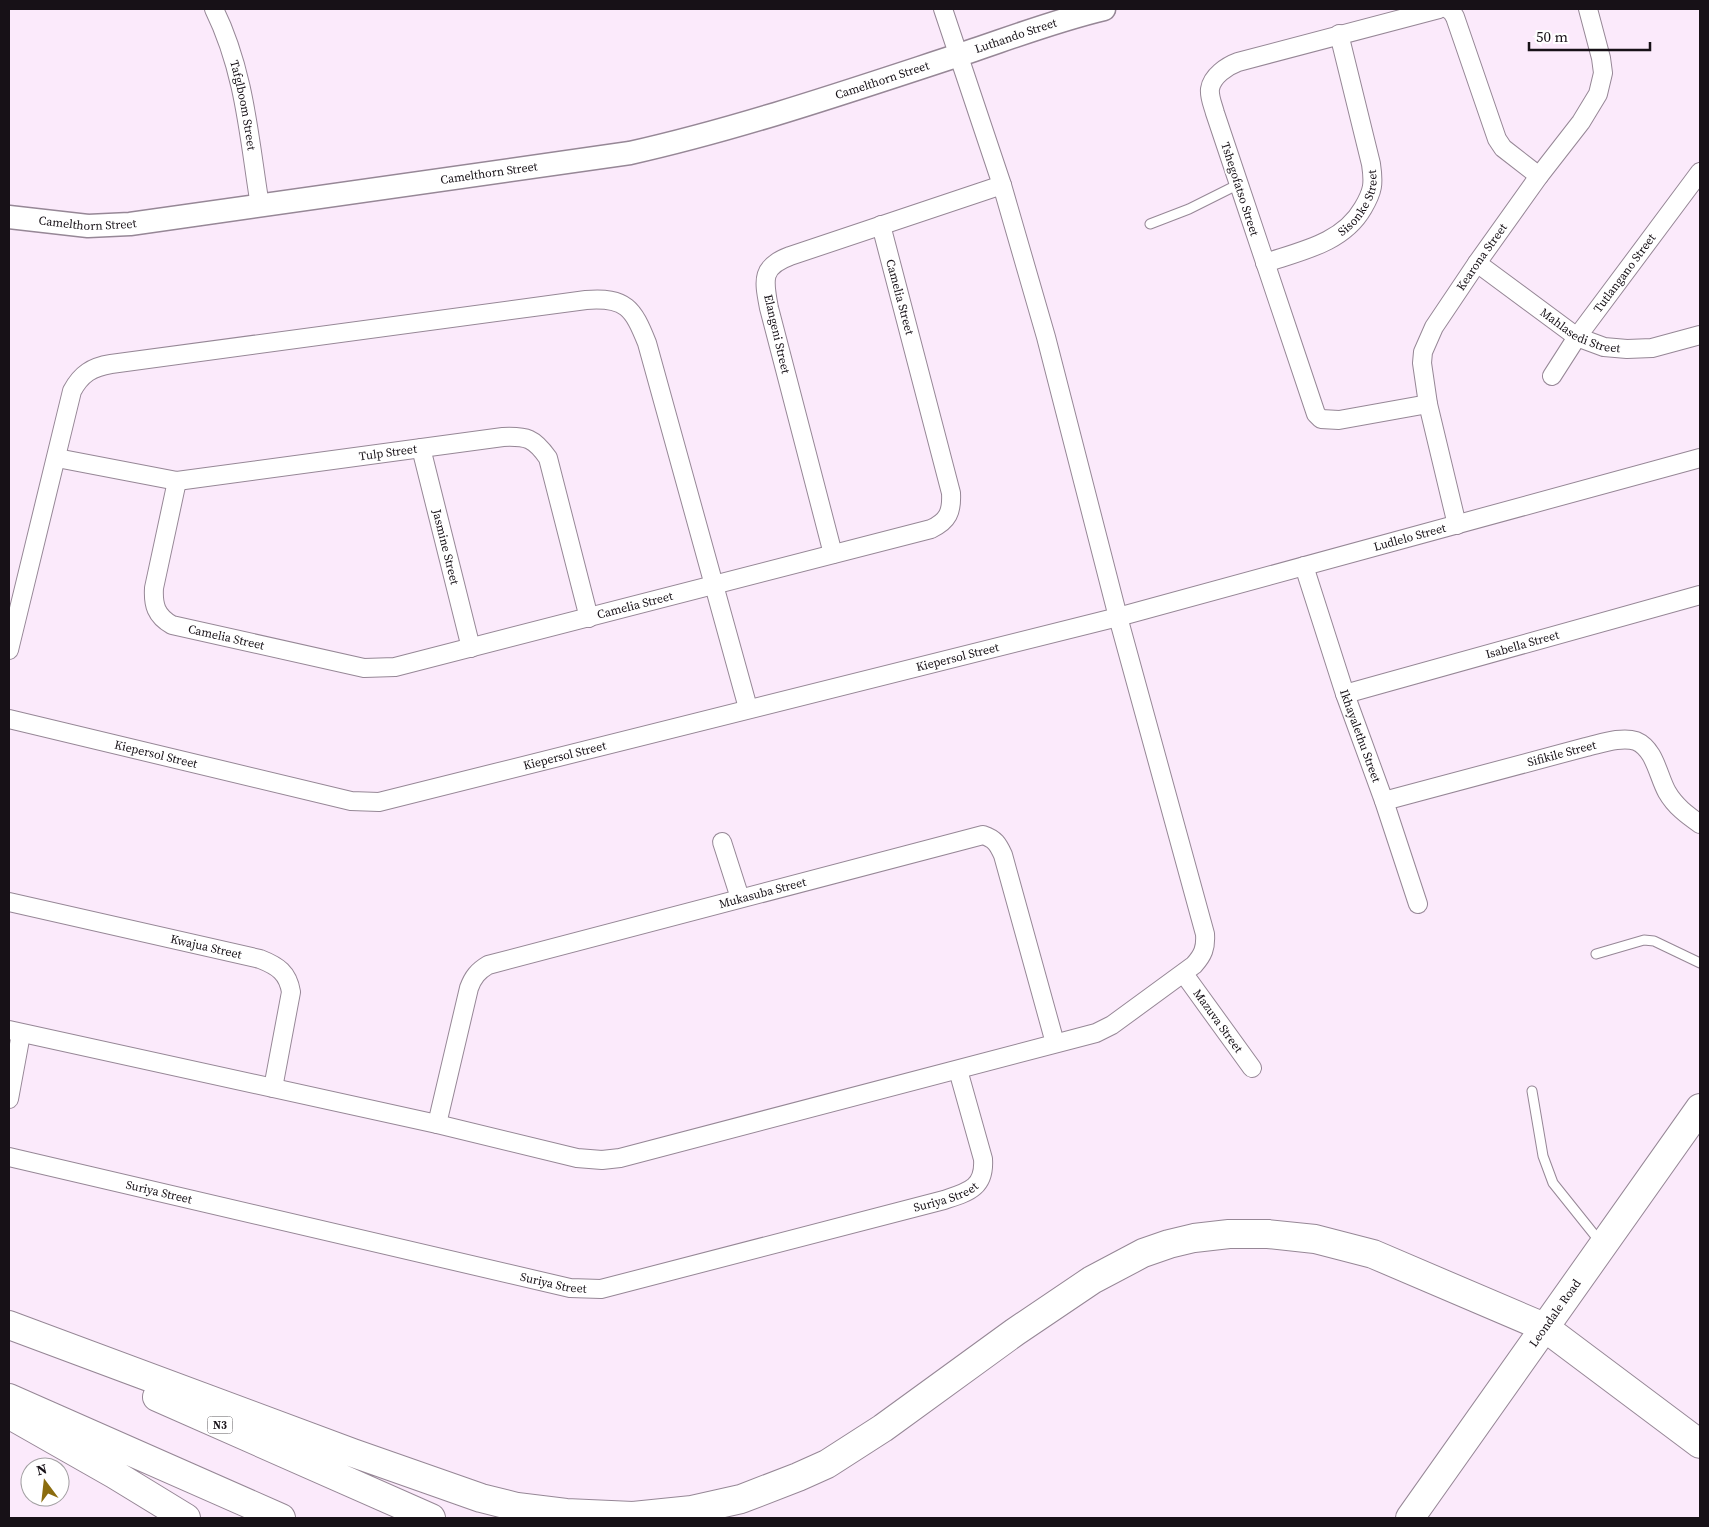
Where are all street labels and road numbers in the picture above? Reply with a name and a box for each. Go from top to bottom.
street label: Luthando Street [973,15,1059,57]
street label: Camelthorn Street [833,57,931,103]
street label: Tafglboom Street [226,58,260,151]
street label: Tshegofatso Street [1217,140,1263,238]
street label: Camelthorn Street [439,158,539,188]
street label: Sisonke Street [1335,169,1381,240]
street label: Camelthorn Street [38,212,138,234]
street label: Kearona Street [1453,220,1511,294]
street label: Tutlangano Street [1590,230,1659,316]
street label: Camelia Street [882,257,918,337]
street label: Elangeni Street [760,293,794,375]
street label: Mahlasedi Street [1537,304,1621,356]
street label: Tulp Street [358,441,418,464]
street label: Jasmine Street [428,507,463,586]
street label: Ludlelo Street [1372,520,1448,555]
street label: Camelia Street [595,588,675,623]
street label: Camelia Street [187,621,266,653]
street label: Isabella Street [1484,627,1561,662]
street label: Kiepersol Street [914,639,1001,675]
street label: Ikhayalethu Street [1336,687,1385,785]
street label: Kiepersol Street [113,737,199,772]
street label: Kiepersol Street [521,737,608,774]
street label: Sifikile Street [1526,737,1598,770]
street label: Mukasuba Street [717,874,808,912]
street label: Kwajua Street [169,931,243,963]
street label: Mazuva Street [1190,986,1246,1056]
street label: Suriya Street [124,1177,194,1207]
street label: Suriya Street [912,1179,982,1216]
street label: Suriya Street [519,1269,587,1297]
street label: Leondale Road [1525,1276,1585,1350]
road number: N3 [208,1416,232,1434]

